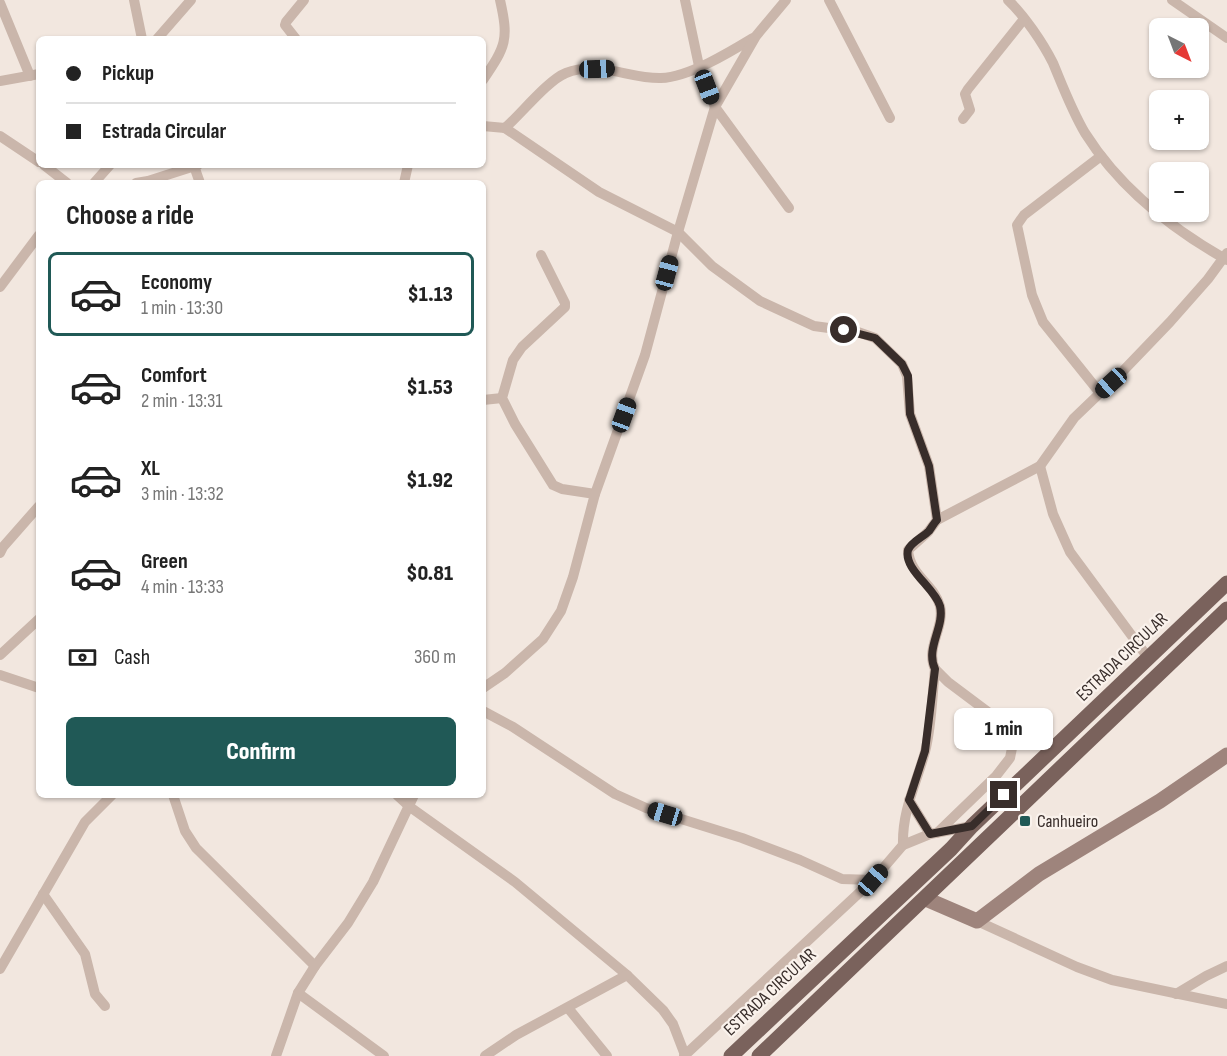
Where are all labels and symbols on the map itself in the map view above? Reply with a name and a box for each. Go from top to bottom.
north arrow [1149,18,1209,78]
car [579,59,615,79]
car [692,67,722,107]
car [654,253,680,293]
route start [830,316,857,343]
car [1092,364,1130,402]
car [609,395,639,435]
street label: ESTRADA CIRCULAR [1072,608,1172,706]
callout: 1 min [954,708,1054,750]
route end [990,781,1017,808]
car [645,800,685,828]
place label: Canhueiro [1037,811,1098,832]
marker: Canhueiro [1018,814,1032,828]
car [854,861,892,899]
street label: ESTRADA CIRCULAR [720,944,820,1040]

